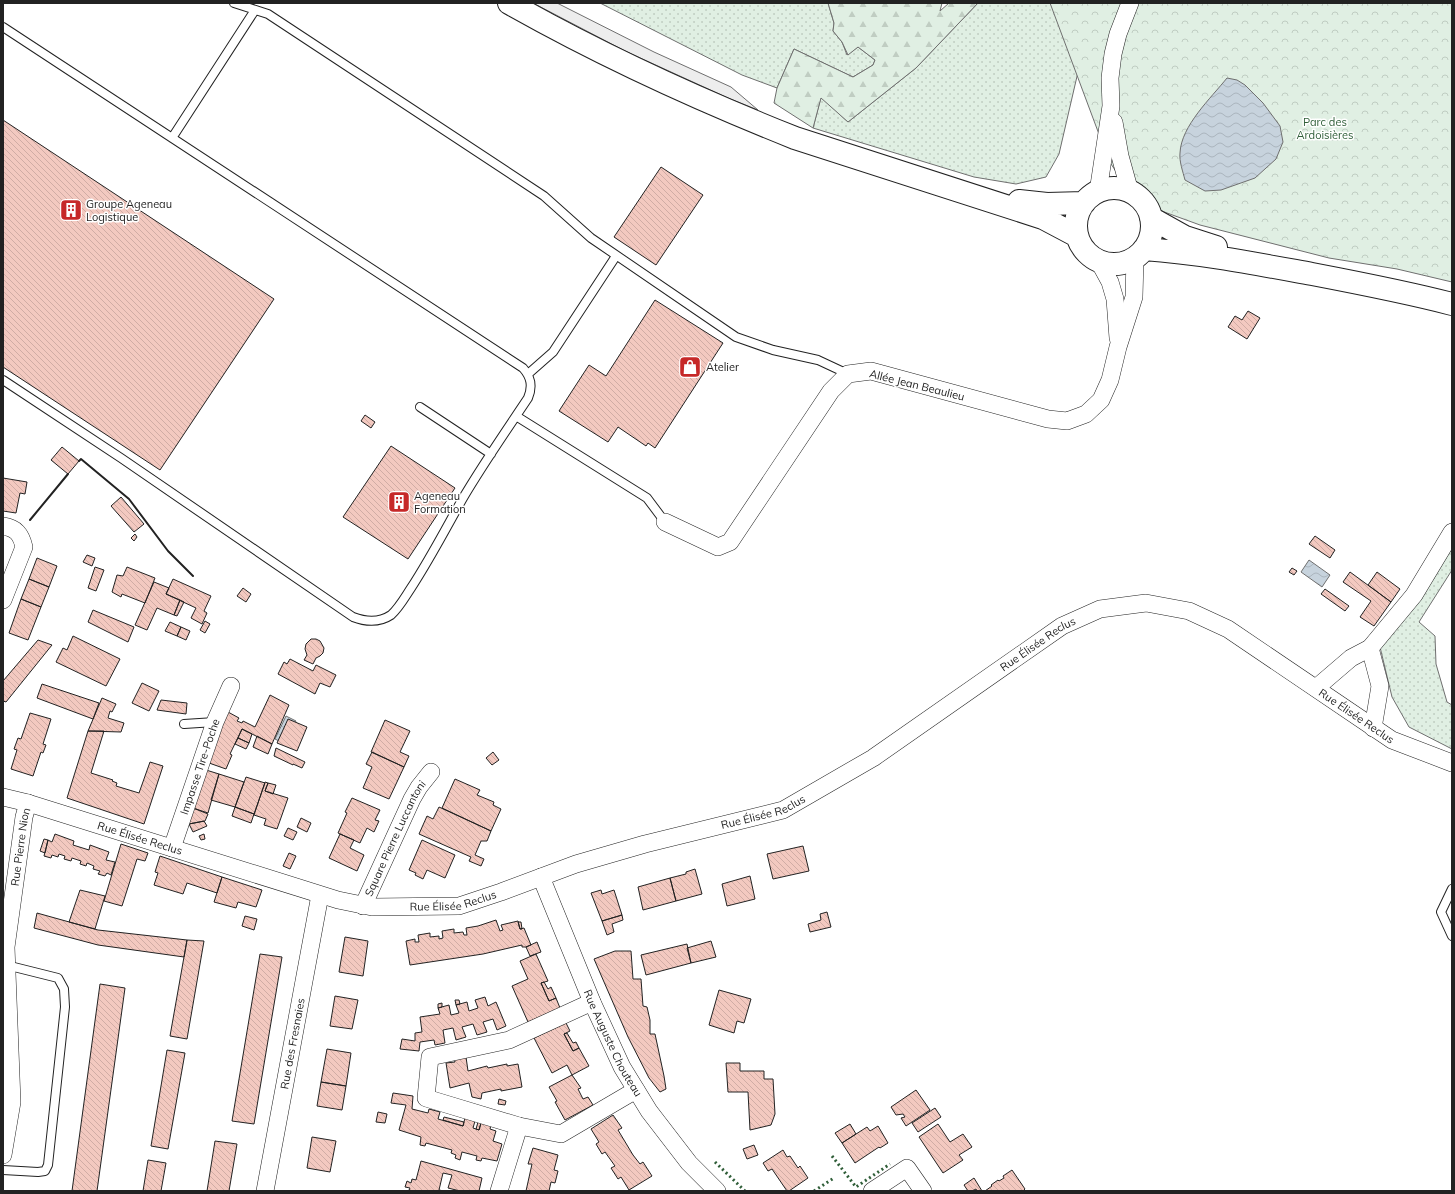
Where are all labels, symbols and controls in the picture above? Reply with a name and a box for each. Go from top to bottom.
park label: Parc des Ardoisières [1297,115,1353,142]
building icon: Groupe Ageneau Logistique [58,197,84,223]
place label: Groupe Ageneau Logistique [86,197,172,224]
shop icon: Atelier [677,354,703,380]
place label: Atelier [706,360,739,374]
street label: Allée Jean Beaulieu [868,366,966,404]
building icon: Ageneau Formation [386,489,412,515]
place label: Ageneau Formation [414,489,466,516]
street label: Rue Élisée Reclus [997,614,1078,674]
street label: Rue Élisée Reclus [1316,685,1397,747]
street label: Impasse Tire-Poche [177,716,223,817]
street label: Square Pierre Luccantoni [361,777,429,898]
street label: Rue Élisée Reclus [719,792,808,832]
street label: Rue Pierre Nion [8,806,33,887]
street label: Rue Élisée Reclus [96,818,184,858]
street label: Rue Élisée Reclus [410,887,498,914]
street label: Rue Auguste Chouteau [581,987,645,1099]
street label: Rue des Fresnaies [277,997,308,1090]

